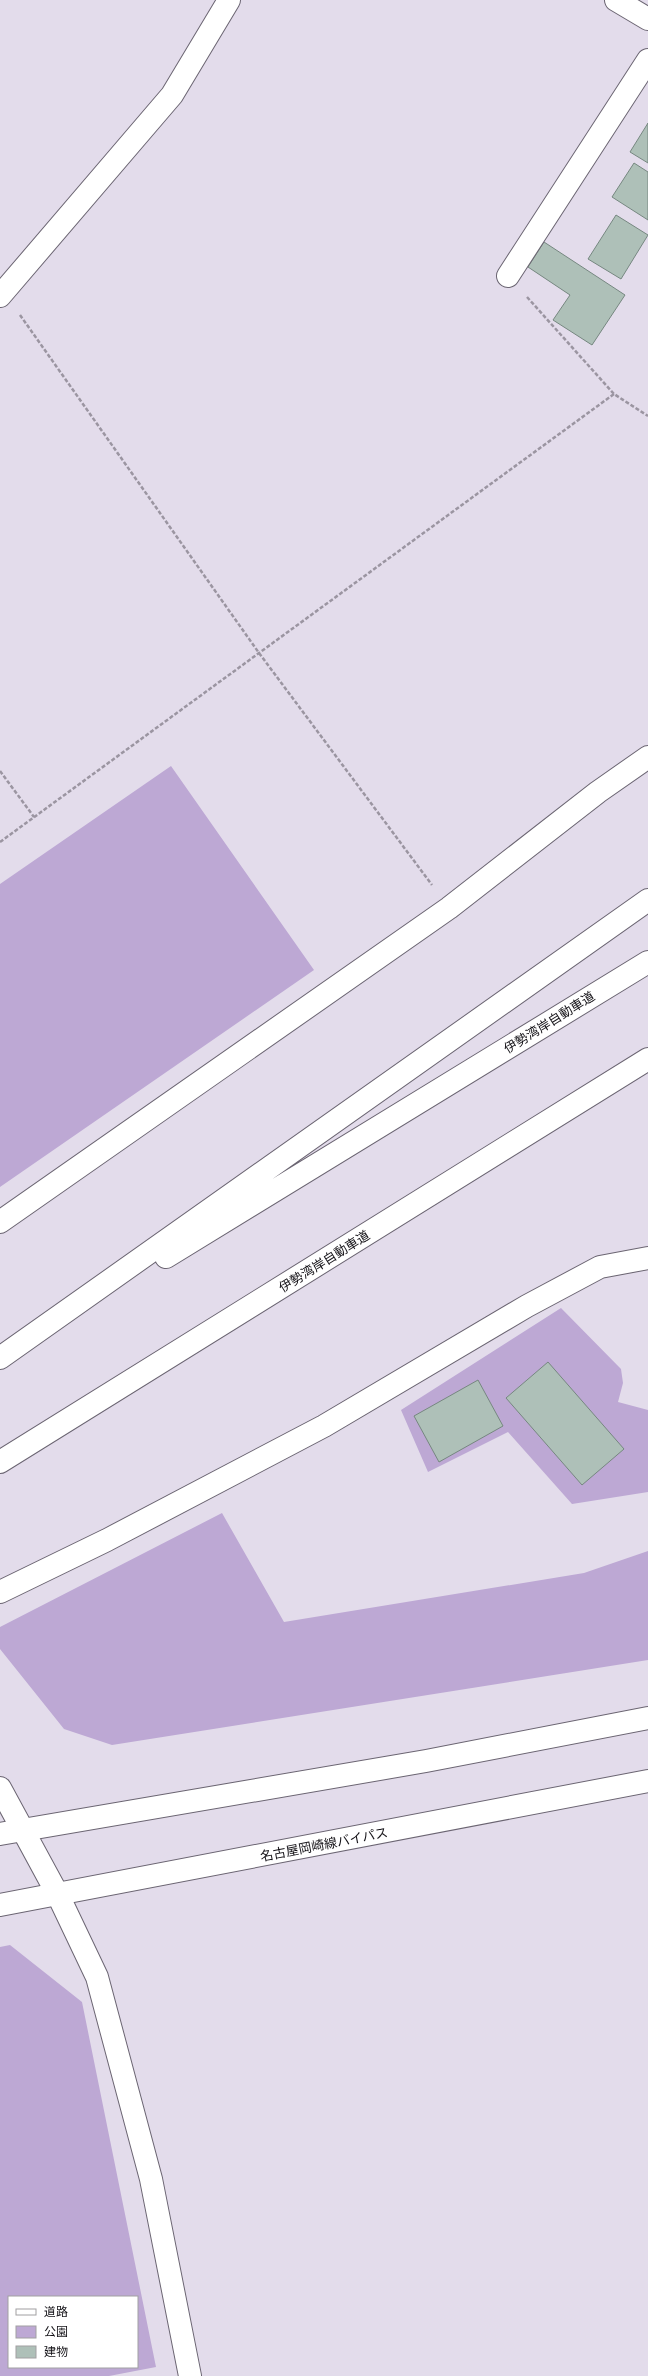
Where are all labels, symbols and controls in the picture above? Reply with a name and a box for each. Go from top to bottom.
street label: 伊勢湾岸自動車道 [501,989,597,1056]
street label: 伊勢湾岸自動車道 [276,1228,372,1295]
street label: 名古屋岡崎線バイパス [259,1825,389,1864]
legend [8,2296,138,2368]
text: 道路 [44,2305,68,2319]
text: 公園 [44,2325,68,2339]
text: 建物 [44,2345,68,2359]

